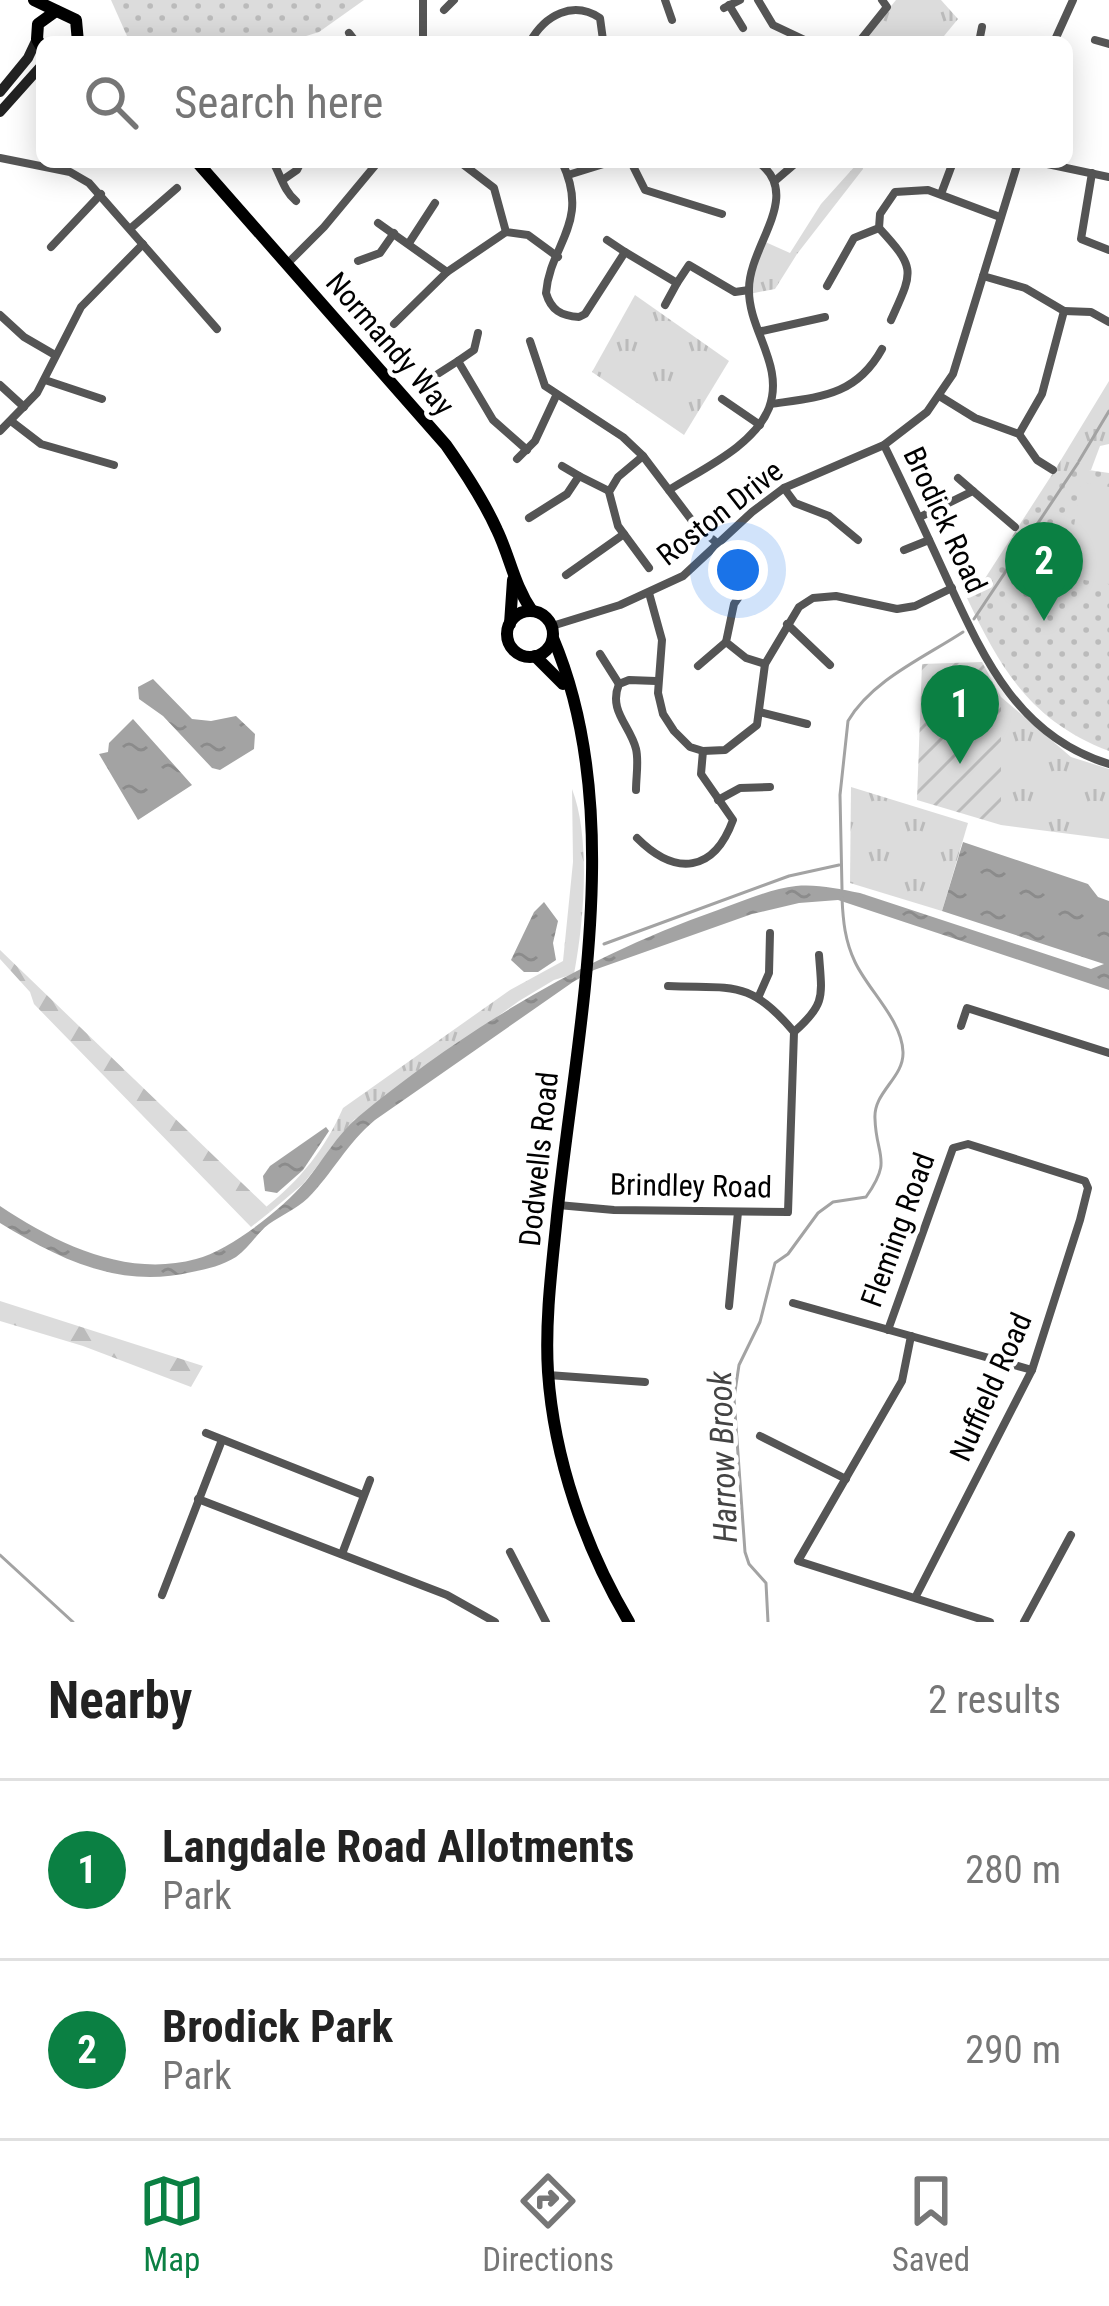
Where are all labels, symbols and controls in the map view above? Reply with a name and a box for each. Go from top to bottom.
search box [36,36,1073,168]
icon: search [78,69,144,135]
text: Search here [174,76,383,129]
street label: Normandy Way [319,265,462,422]
street label: Brodick Road [897,441,994,598]
street label: Roston Drive [650,453,789,572]
pin: 2 [1005,522,1083,621]
your location [708,540,768,600]
pin: 1 [921,665,999,764]
street label: Dodwells Road [512,1070,565,1248]
street label: Fleming Road [854,1148,942,1312]
street label: Brindley Road [610,1167,772,1204]
street label: Nuffield Road [942,1307,1039,1466]
water label: Harrow Brook [700,1370,745,1544]
text: Nearby [48,1671,192,1730]
text: 2 results [928,1677,1061,1723]
text: Langdale Road Allotments [162,1820,634,1873]
text: 1 [77,1847,97,1893]
text: 280 m [965,1847,1061,1893]
text: Park [162,1873,232,1919]
text: Brodick Park [162,2000,393,2053]
text: 2 [77,2027,97,2073]
text: 290 m [965,2027,1061,2073]
text: Park [162,2053,232,2099]
tab: Map [139,2168,205,2279]
tab: Directions [482,2168,614,2279]
tab: Saved [892,2168,970,2279]

